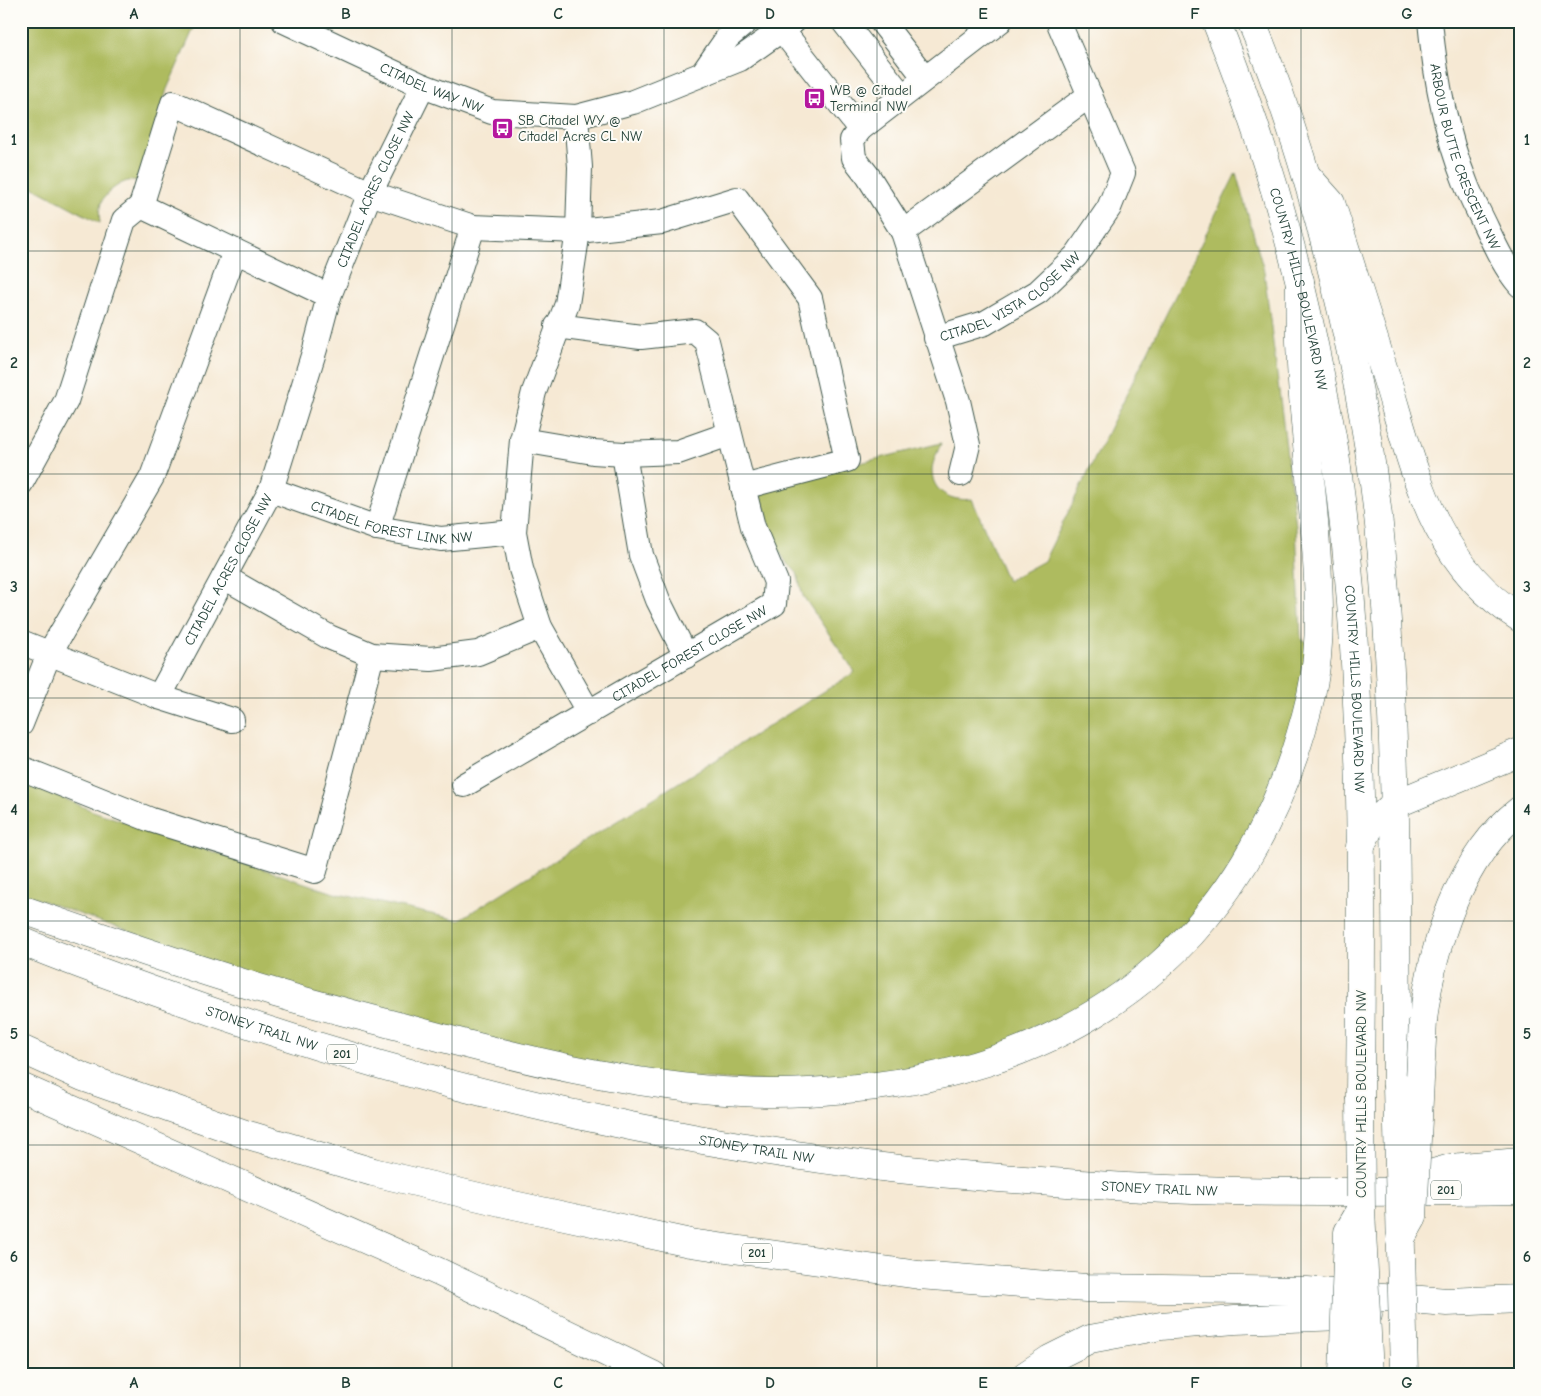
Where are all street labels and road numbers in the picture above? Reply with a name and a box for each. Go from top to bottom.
street label: CITADEL WAY NW [377,59,486,117]
street label: ARBOUR BUTTE CRESCENT NW [1427,62,1504,253]
street label: CITADEL ACRES CLOSE NW [333,108,418,270]
street label: COUNTRY HILLS BOULEVARD NW [1266,186,1332,393]
street label: CITADEL VISTA CLOSE NW [938,247,1084,345]
street label: CITADEL ACRES CLOSE NW [180,490,276,648]
street label: CITADEL FOREST LINK NW [309,496,474,548]
street label: COUNTRY HILLS BOULEVARD NW [1341,584,1368,794]
street label: CITADEL FOREST CLOSE NW [609,601,771,705]
street label: COUNTRY HILLS BOULEVARD NW [1353,989,1370,1198]
street label: STONEY TRAIL NW [204,1002,320,1054]
road number: 201 [327,1044,357,1064]
street label: STONEY TRAIL NW [698,1131,816,1166]
street label: STONEY TRAIL NW [1101,1177,1219,1199]
road number: 201 [1431,1180,1461,1200]
road number: 201 [742,1244,772,1262]

